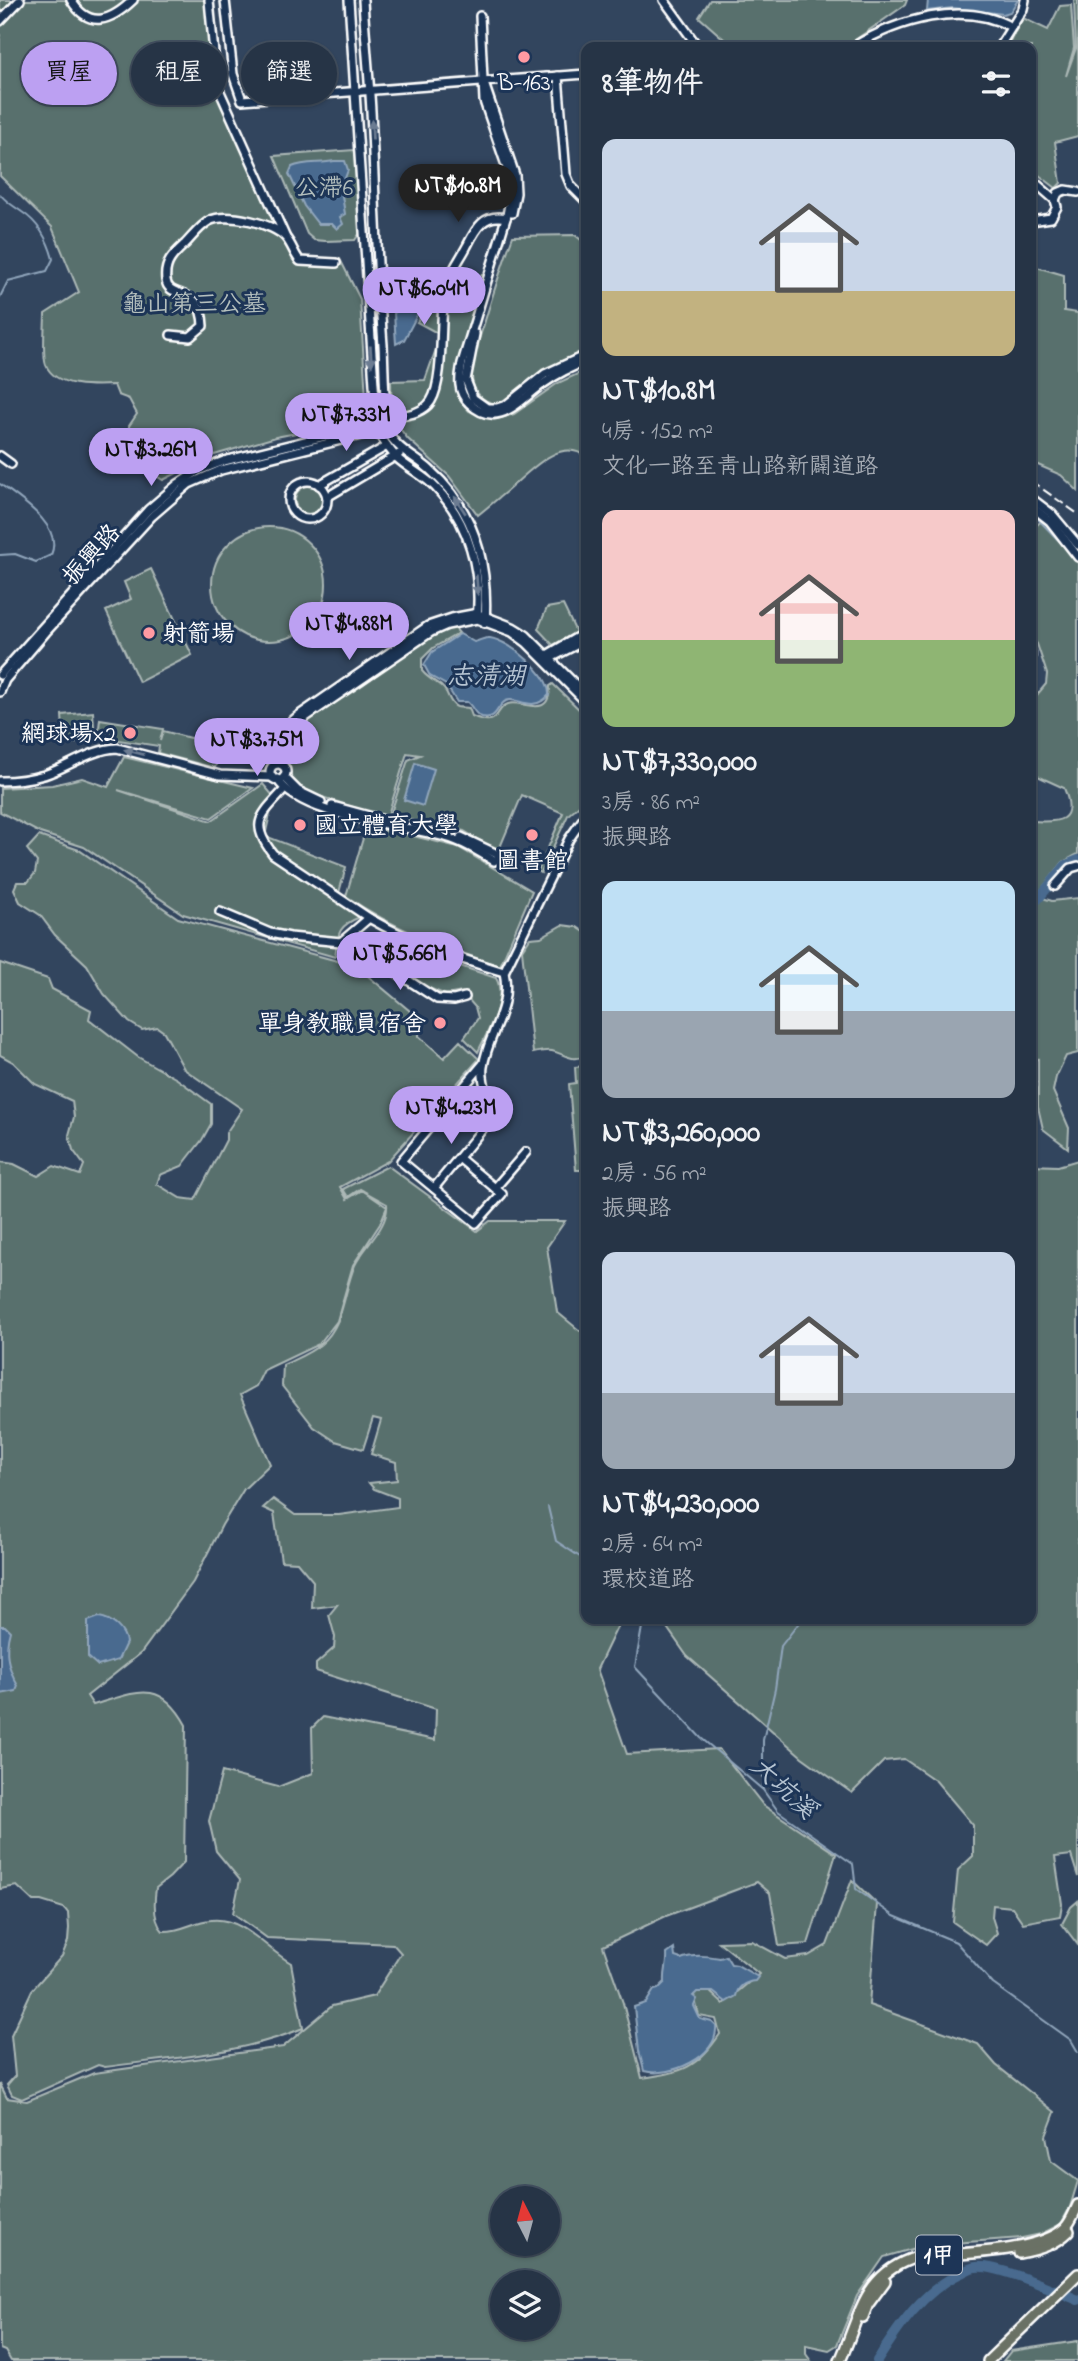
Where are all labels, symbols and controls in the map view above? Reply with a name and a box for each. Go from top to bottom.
chip: 買屋 [21,42,117,105]
chip: 租屋 [131,42,227,105]
chip: 篩選 [241,42,337,105]
marker: B-163 [516,49,532,65]
text: 8筆物件 [602,63,703,107]
icon: filters [977,65,1015,103]
place label: B-163 [496,67,551,102]
one-way arrow [366,118,377,140]
pin: NT$10.8M [386,164,530,224]
text: NT$10.8M [414,170,502,203]
park label: 公滯6 [295,172,354,207]
icon: home [746,185,872,311]
pin: NT$6.04M [352,268,496,327]
text: NT$6.04M [379,273,469,306]
park label: 龜山第三公墓 [122,288,266,323]
one-way arrow [366,345,377,367]
text: NT$10.8M [602,370,716,414]
pin: NT$7.33M [274,393,418,453]
text: NT$7.33M [301,399,391,432]
text: 4房 · 152 m² [602,416,713,449]
pin: NT$3.26M [79,428,223,488]
text: NT$3.26M [105,434,197,467]
text: 文化一路至青山路新闢道路 [602,451,878,484]
one-way arrow [454,495,467,514]
street label: 振興路 [56,517,130,594]
icon: home [746,556,872,682]
one-way arrow [471,575,482,597]
pin: NT$4.88M [277,602,421,662]
text: NT$4.88M [305,608,393,641]
place label: 射箭場 [163,618,235,653]
marker: 射箭場 [141,625,157,641]
water label: 志清湖 [447,659,528,697]
place label: 網球場x2 [21,718,116,753]
pin: NT$3.75M [185,718,329,778]
text: NT$3.75M [210,724,304,757]
marker: 網球場x2 [122,725,138,741]
text: NT$7,330,000 [602,741,757,785]
one-way arrow [123,746,145,757]
text: 3房 · 86 m² [602,787,700,820]
place label: 國立體育大學 [314,810,458,845]
marker: 國立體育大學 [292,817,308,833]
text: 振興路 [602,822,671,855]
marker: 圖書館 [524,827,540,843]
place label: 圖書館 [496,845,568,880]
icon: home [746,927,872,1053]
pin: NT$5.66M [328,932,472,992]
text: NT$5.66M [353,938,447,971]
place label: 單身教職員宿舍 [258,1008,426,1043]
marker: 單身教職員宿舍 [432,1015,448,1031]
pin: NT$4.23M [379,1086,523,1146]
text: NT$4.23M [405,1092,497,1125]
text: NT$3,260,000 [602,1112,760,1156]
text: 2房 · 56 m² [602,1158,707,1191]
text: 振興路 [602,1193,671,1226]
icon: home [746,1298,872,1424]
text: NT$4,230,000 [602,1483,759,1527]
text: 2房 · 64 m² [602,1529,703,1562]
text: 環校道路 [602,1564,694,1597]
water label: 大坑溪 [740,1749,825,1831]
north arrow [490,2186,560,2256]
map controls [490,2186,560,2340]
road number: 1甲 [916,2236,962,2274]
button: layers [490,2270,560,2340]

